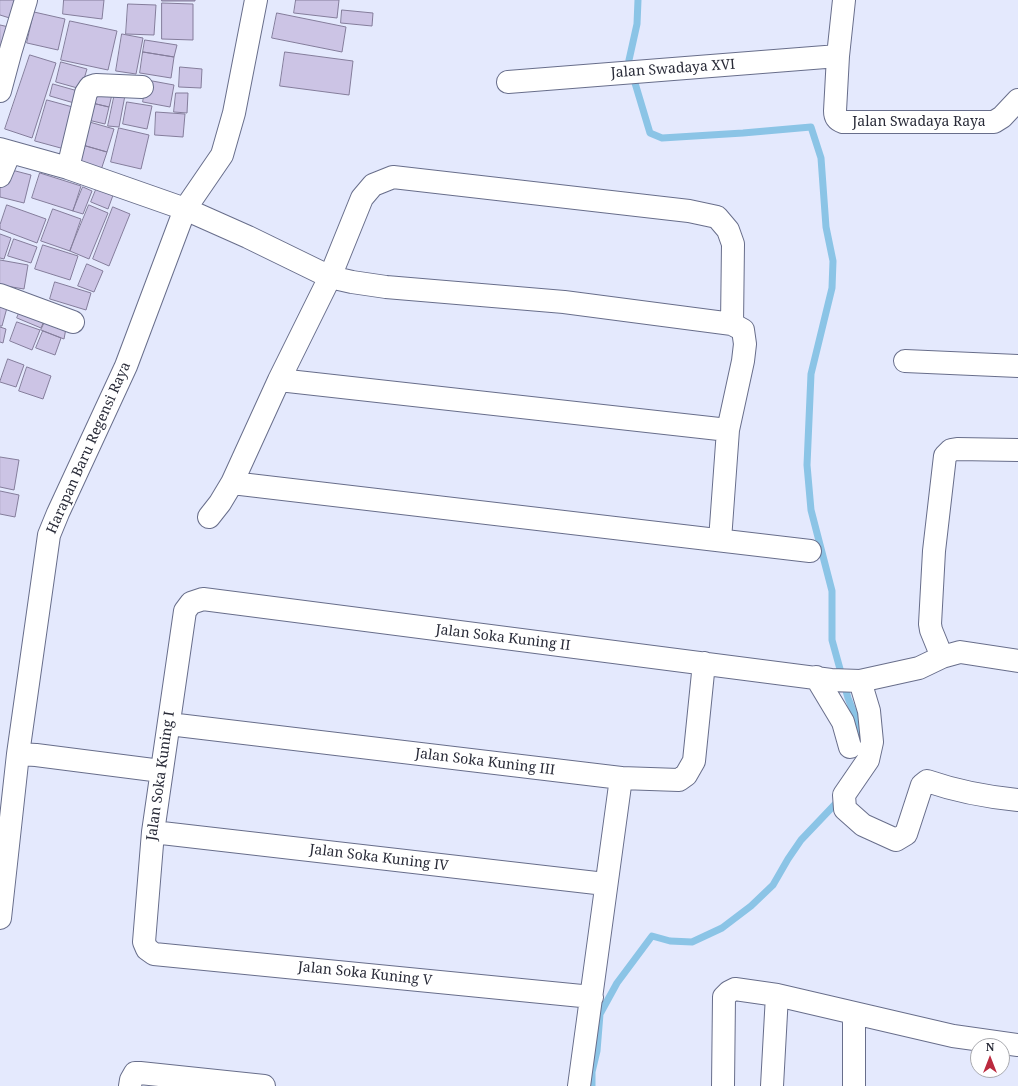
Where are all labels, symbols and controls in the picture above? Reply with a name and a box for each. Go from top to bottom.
street label: Jalan Swadaya XVI [610,56,736,82]
street label: Jalan Swadaya Raya [852,114,986,130]
street label: Harapan Baru Regensi Raya [43,360,135,536]
street label: Jalan Soka Kuning II [435,621,571,655]
street label: Jalan Soka Kuning I [144,710,178,842]
street label: Jalan Soka Kuning III [414,745,556,779]
street label: Jalan Soka Kuning IV [309,841,449,875]
street label: Jalan Soka Kuning V [297,959,433,989]
north arrow [970,1038,1010,1078]
text: N [986,1039,994,1054]

